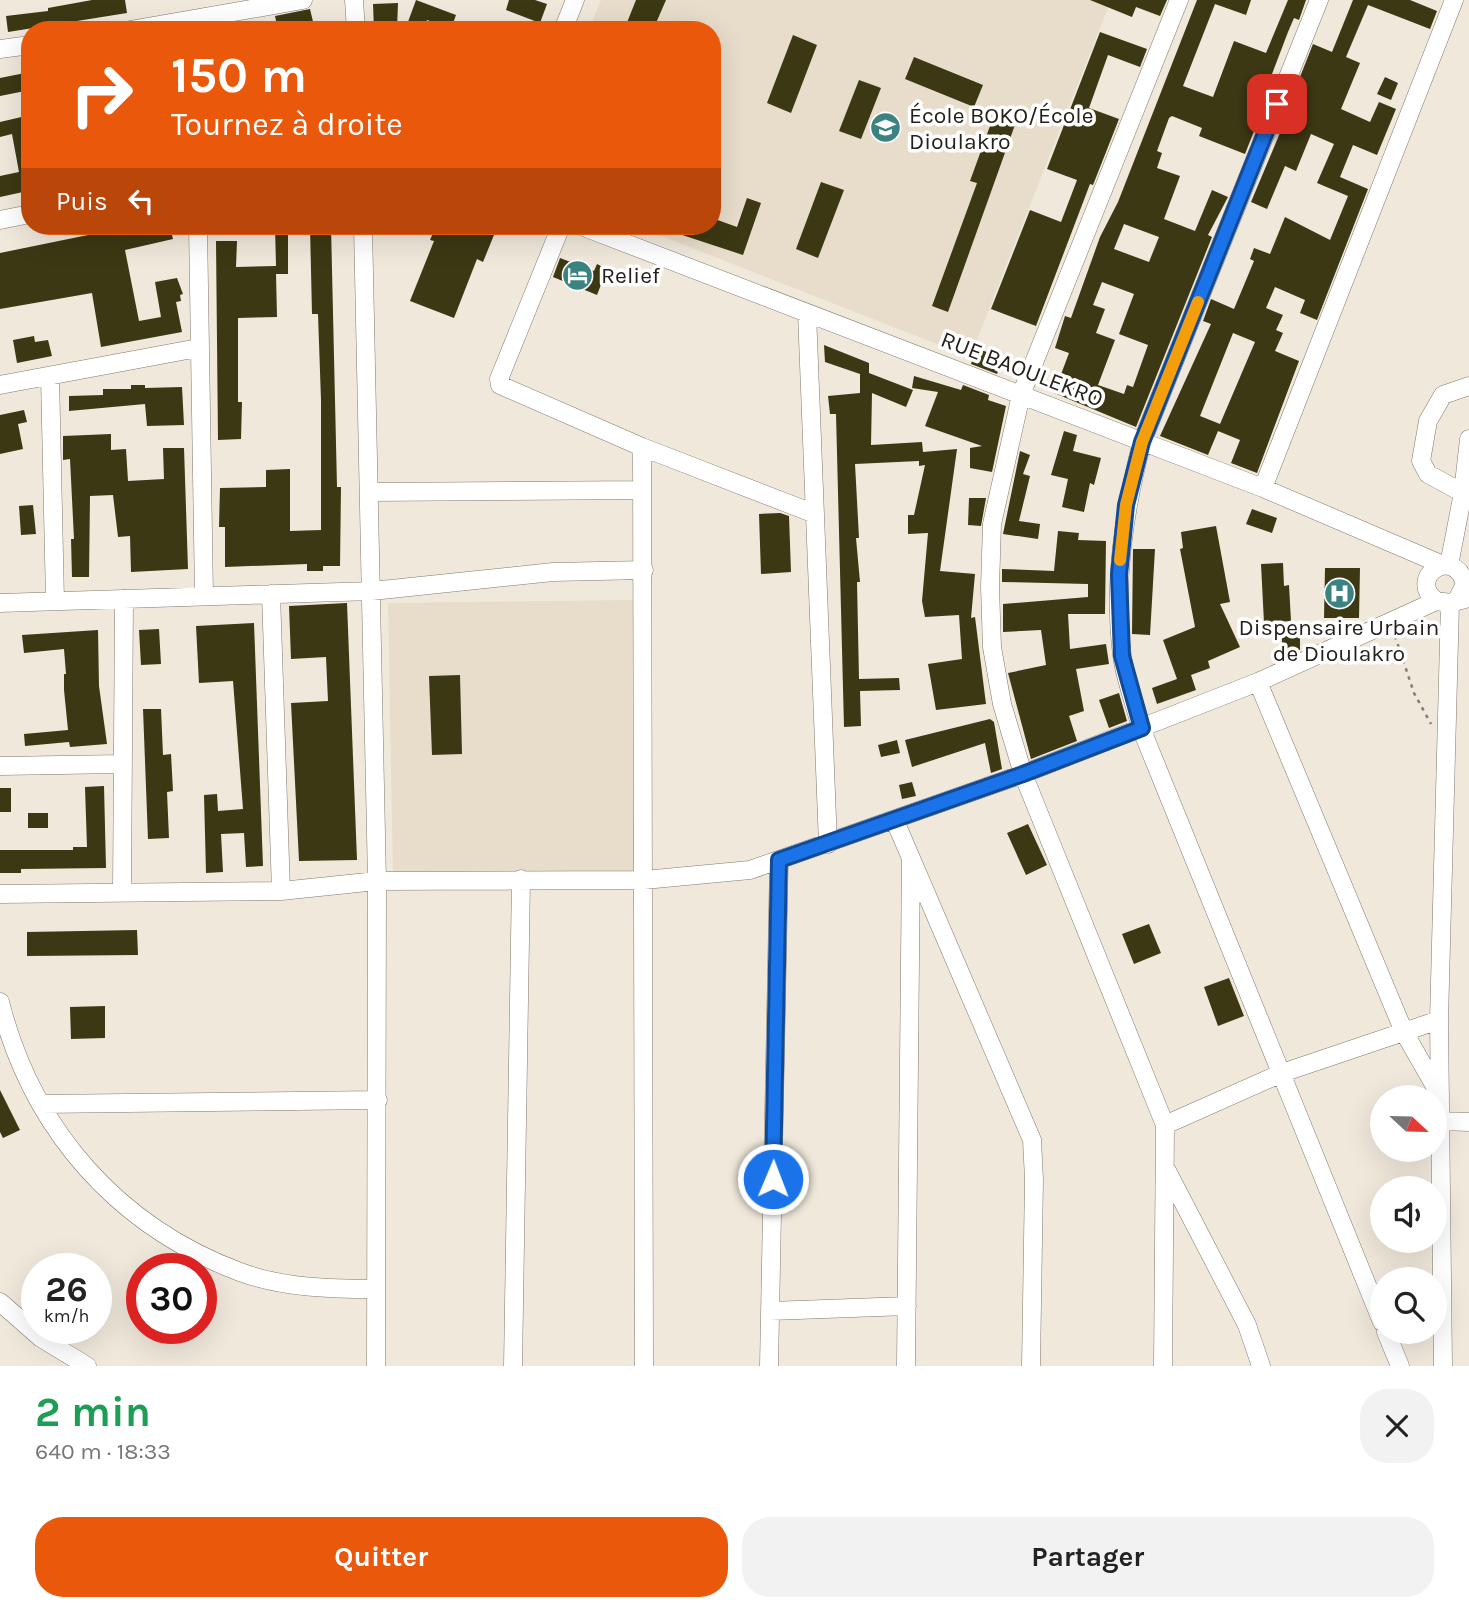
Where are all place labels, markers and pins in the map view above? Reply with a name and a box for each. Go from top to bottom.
pin [1247,74,1307,134]
place label: École BOKO/École Dioulakro [909,102,1094,155]
school or university icon: École BOKO/École Dioulakro [869,111,903,145]
hotel icon: Relief [561,258,595,292]
place label: Relief [601,262,660,289]
hospital icon: Dispensaire Urbain de Dioulakro [1322,576,1356,610]
place label: Dispensaire Urbain de Dioulakro [1239,614,1439,667]

